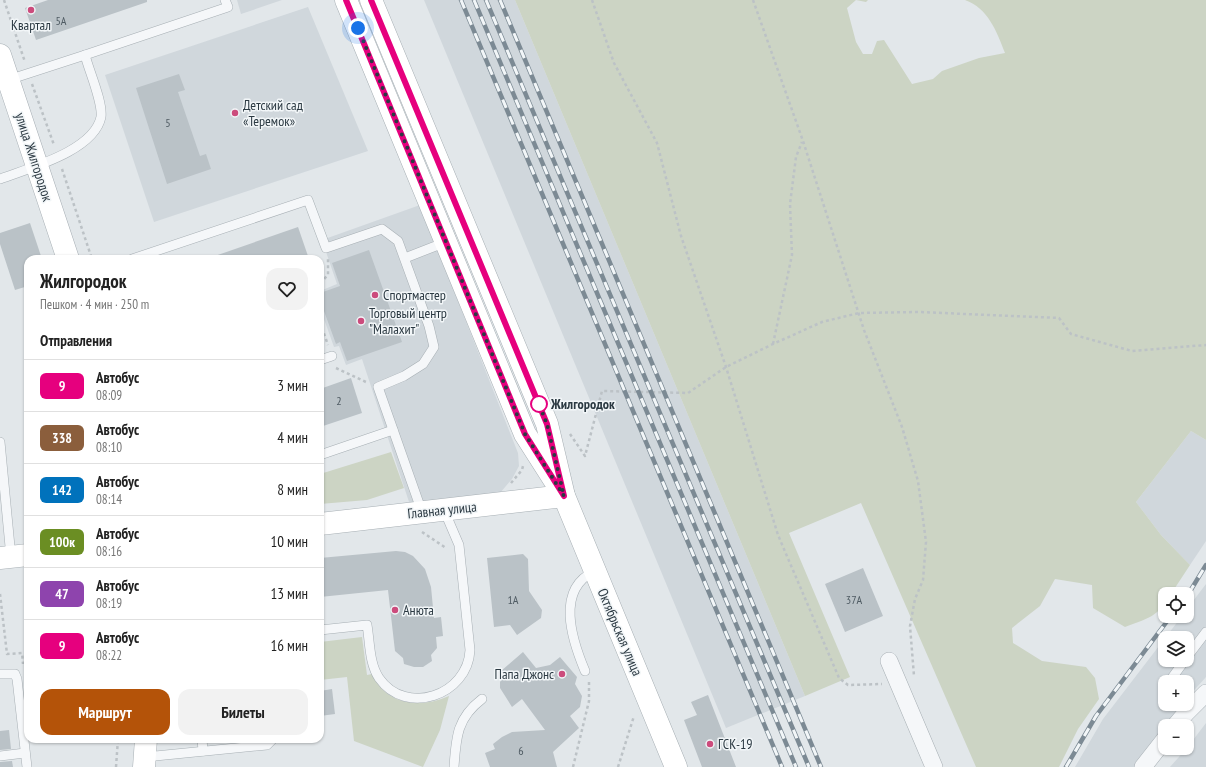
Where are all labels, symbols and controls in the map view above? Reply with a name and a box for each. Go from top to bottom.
marker: Квартал [26,5,36,15]
house number: 5А [55,13,67,28]
place label: Квартал [11,16,51,34]
your location [348,18,368,38]
place label: Детский сад «Теремок» [243,96,303,130]
marker: Детский сад «Теремок» [230,108,240,118]
street label: улица Жилгородок [11,110,57,204]
house number: 5 [165,115,171,130]
button: heart [266,268,308,310]
text: Жилгородок [40,269,127,293]
place label: Спортмастер [383,286,446,304]
marker: Спортмастер [370,290,380,300]
text: Пешком · 4 мин · 250 m [40,296,149,313]
place label: Торговый центр "Малахит" [369,304,447,338]
marker: Торговый центр "Малахит" [356,316,366,326]
text: Отправления [40,331,112,350]
text: Автобус [96,368,139,387]
text: 3 мин [277,376,308,395]
text: 9 [59,377,65,395]
text: 08:09 [96,387,122,404]
house number: 2 [336,393,342,408]
marker: Жилгородок [530,395,548,413]
place label: Жилгородок [550,395,615,413]
text: Автобус [96,420,139,439]
text: 4 мин [277,428,308,447]
text: 338 [52,429,72,447]
text: 08:10 [96,439,122,456]
text: Автобус [96,472,139,491]
text: 8 мин [277,480,308,499]
text: 142 [52,481,72,499]
text: 08:14 [96,491,122,508]
street label: Главная улица [407,497,477,523]
text: Автобус [96,524,139,543]
text: 10 мин [270,532,308,551]
text: 100к [49,533,75,551]
text: 08:16 [96,543,122,560]
text: Автобус [96,576,139,595]
text: 13 мин [270,584,308,603]
text: 47 [55,585,69,603]
street label: Октябрьская улица [593,586,647,678]
map controls [1158,587,1194,755]
button: locate [1158,587,1194,623]
house number: 1А [507,592,519,607]
house number: 37А [846,592,863,607]
text: 08:19 [96,595,122,612]
place label: Анюта [403,601,434,619]
marker: Анюта [390,605,400,615]
text: Автобус [96,628,139,647]
button: layers [1158,631,1194,667]
text: 16 мин [270,636,308,655]
text: 9 [59,637,65,655]
text: 08:22 [96,647,122,664]
place label: Папа Джонс [495,665,554,683]
marker: Папа Джонс [557,669,567,679]
button: + [1158,675,1194,711]
button: Маршрут [40,689,170,735]
button: Билеты [178,689,308,735]
button: − [1158,719,1194,755]
place label: ГСК-19 [718,735,753,753]
marker: ГСК-19 [705,739,715,749]
house number: 6 [518,743,524,758]

